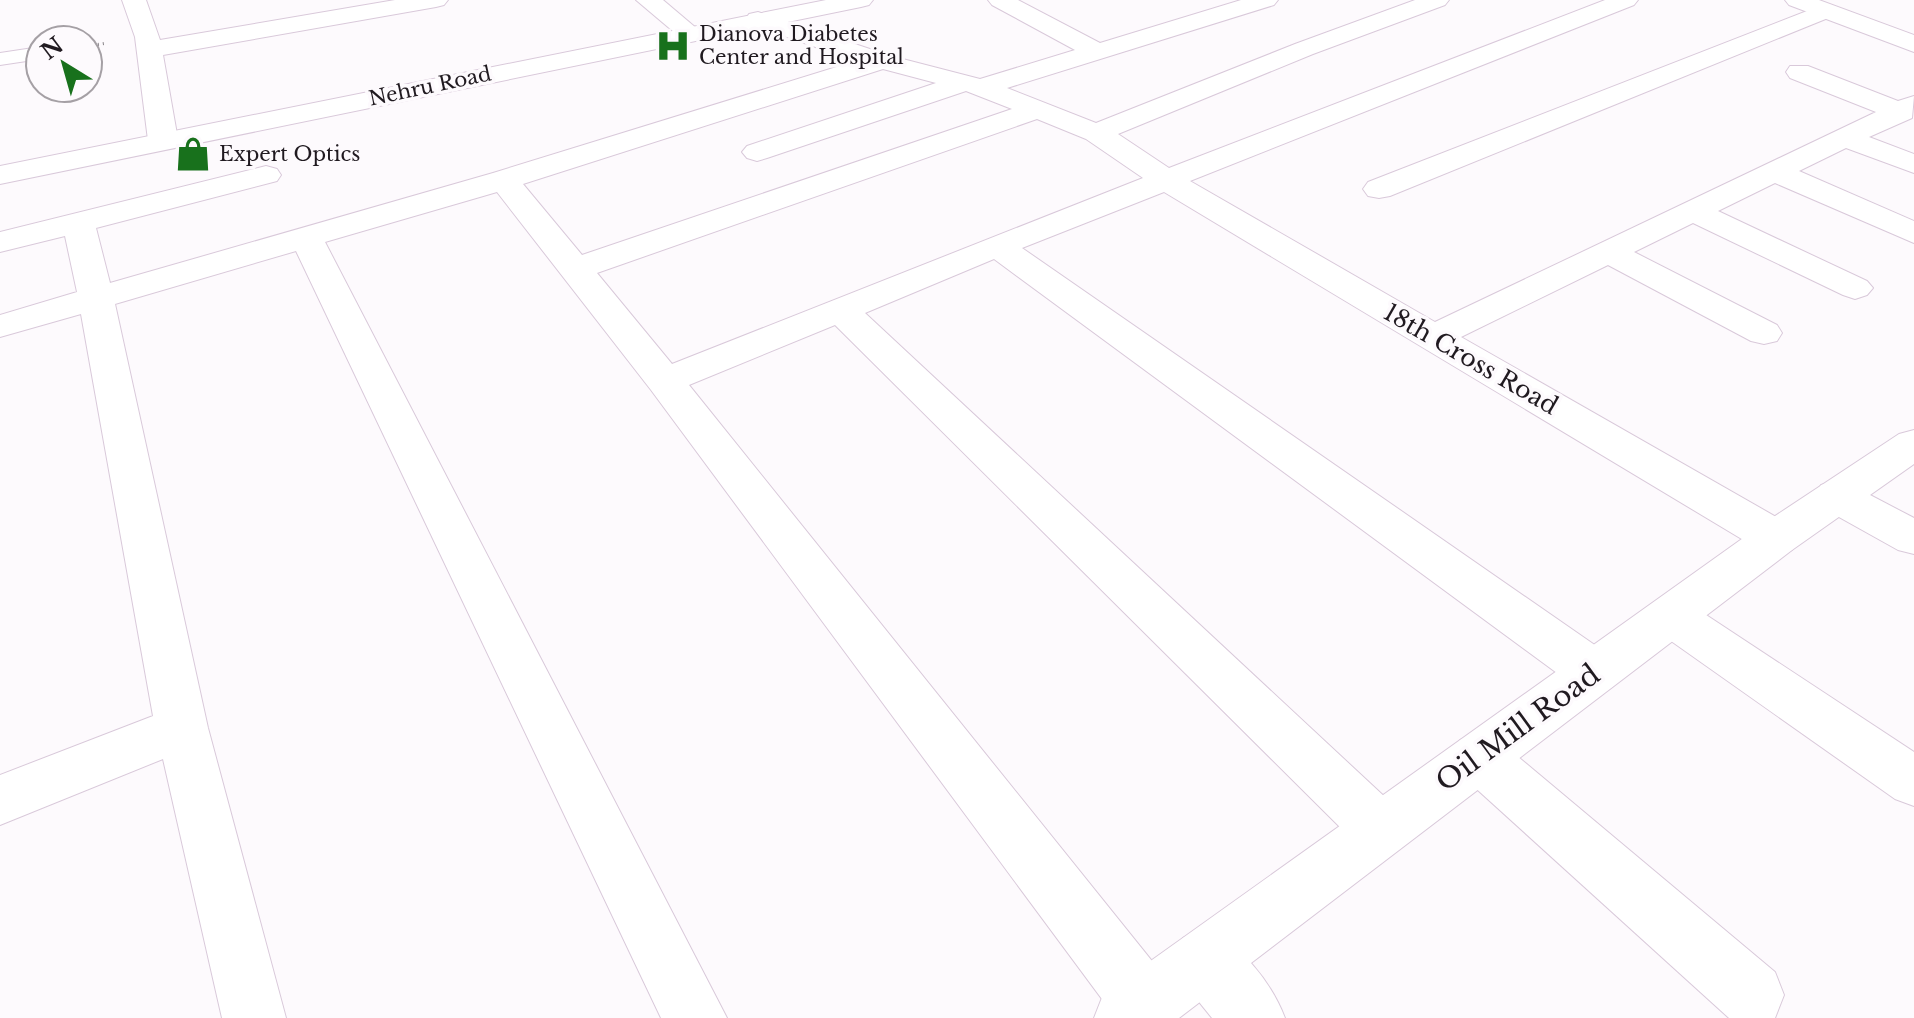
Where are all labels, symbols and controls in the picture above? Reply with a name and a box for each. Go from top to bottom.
place label: Dianova Diabetes Center and Hospital [699,22,904,69]
north arrow [24,24,104,104]
hospital icon: Dianova Diabetes Center and Hospital [654,27,692,65]
text: N [36,31,69,65]
street label: Nehru Road [367,61,493,111]
shop icon: Expert Optics [174,135,212,173]
place label: Expert Optics [219,142,360,166]
street label: 18th Cross Road [1379,297,1563,421]
street label: Oil Mill Road [1429,657,1607,799]

